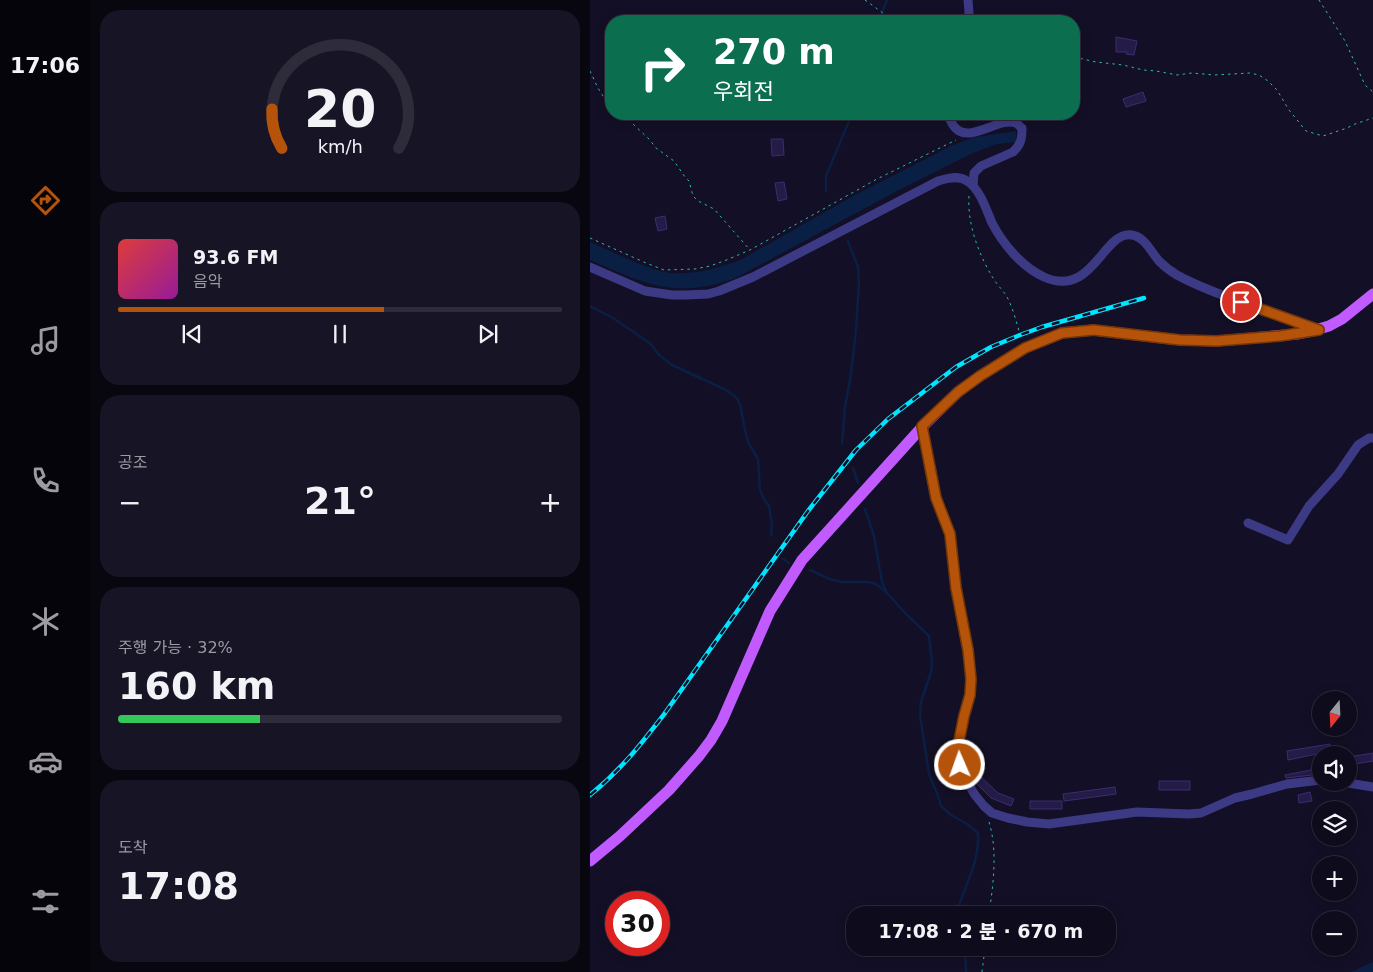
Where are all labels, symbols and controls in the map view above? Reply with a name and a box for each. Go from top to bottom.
text: 270 m [713,32,835,72]
icon: right [630,35,695,100]
text: 17:06 [10,53,80,78]
text: 20 [304,79,376,139]
text: 우회전 [713,79,774,104]
text: km/h [317,136,363,157]
icon: directions [28,183,63,218]
text: 93.6 FM [193,246,278,268]
text: 음악 [193,272,222,291]
pin [1220,281,1262,323]
icon: arrive [1227,288,1255,316]
icon: previous [178,320,206,348]
icon: pause [326,320,354,348]
icon: next [474,320,502,348]
icon: music [28,323,63,358]
text: 공조 [118,453,147,472]
icon: phone [28,463,63,498]
text: 21° [304,479,376,523]
text: − [118,486,141,519]
text: + [539,486,562,519]
icon: climate [28,604,63,639]
text: 주행 가능 · 32% [118,638,233,657]
text: 160 km [118,664,275,708]
north arrow [1312,691,1358,736]
map controls [1312,691,1357,956]
position arrow [933,738,985,790]
icon: car [28,744,63,779]
button: sound [1312,746,1357,791]
button: layers [1312,801,1357,846]
text: 도착 [118,838,147,857]
button: + [1312,856,1357,901]
text: 17:08 [118,864,239,908]
icon: filters [28,884,63,919]
speed limit sign: 30 [605,891,670,956]
button: − [1312,911,1357,956]
text: 17:08 · 2 분 · 670 m [879,920,1083,942]

